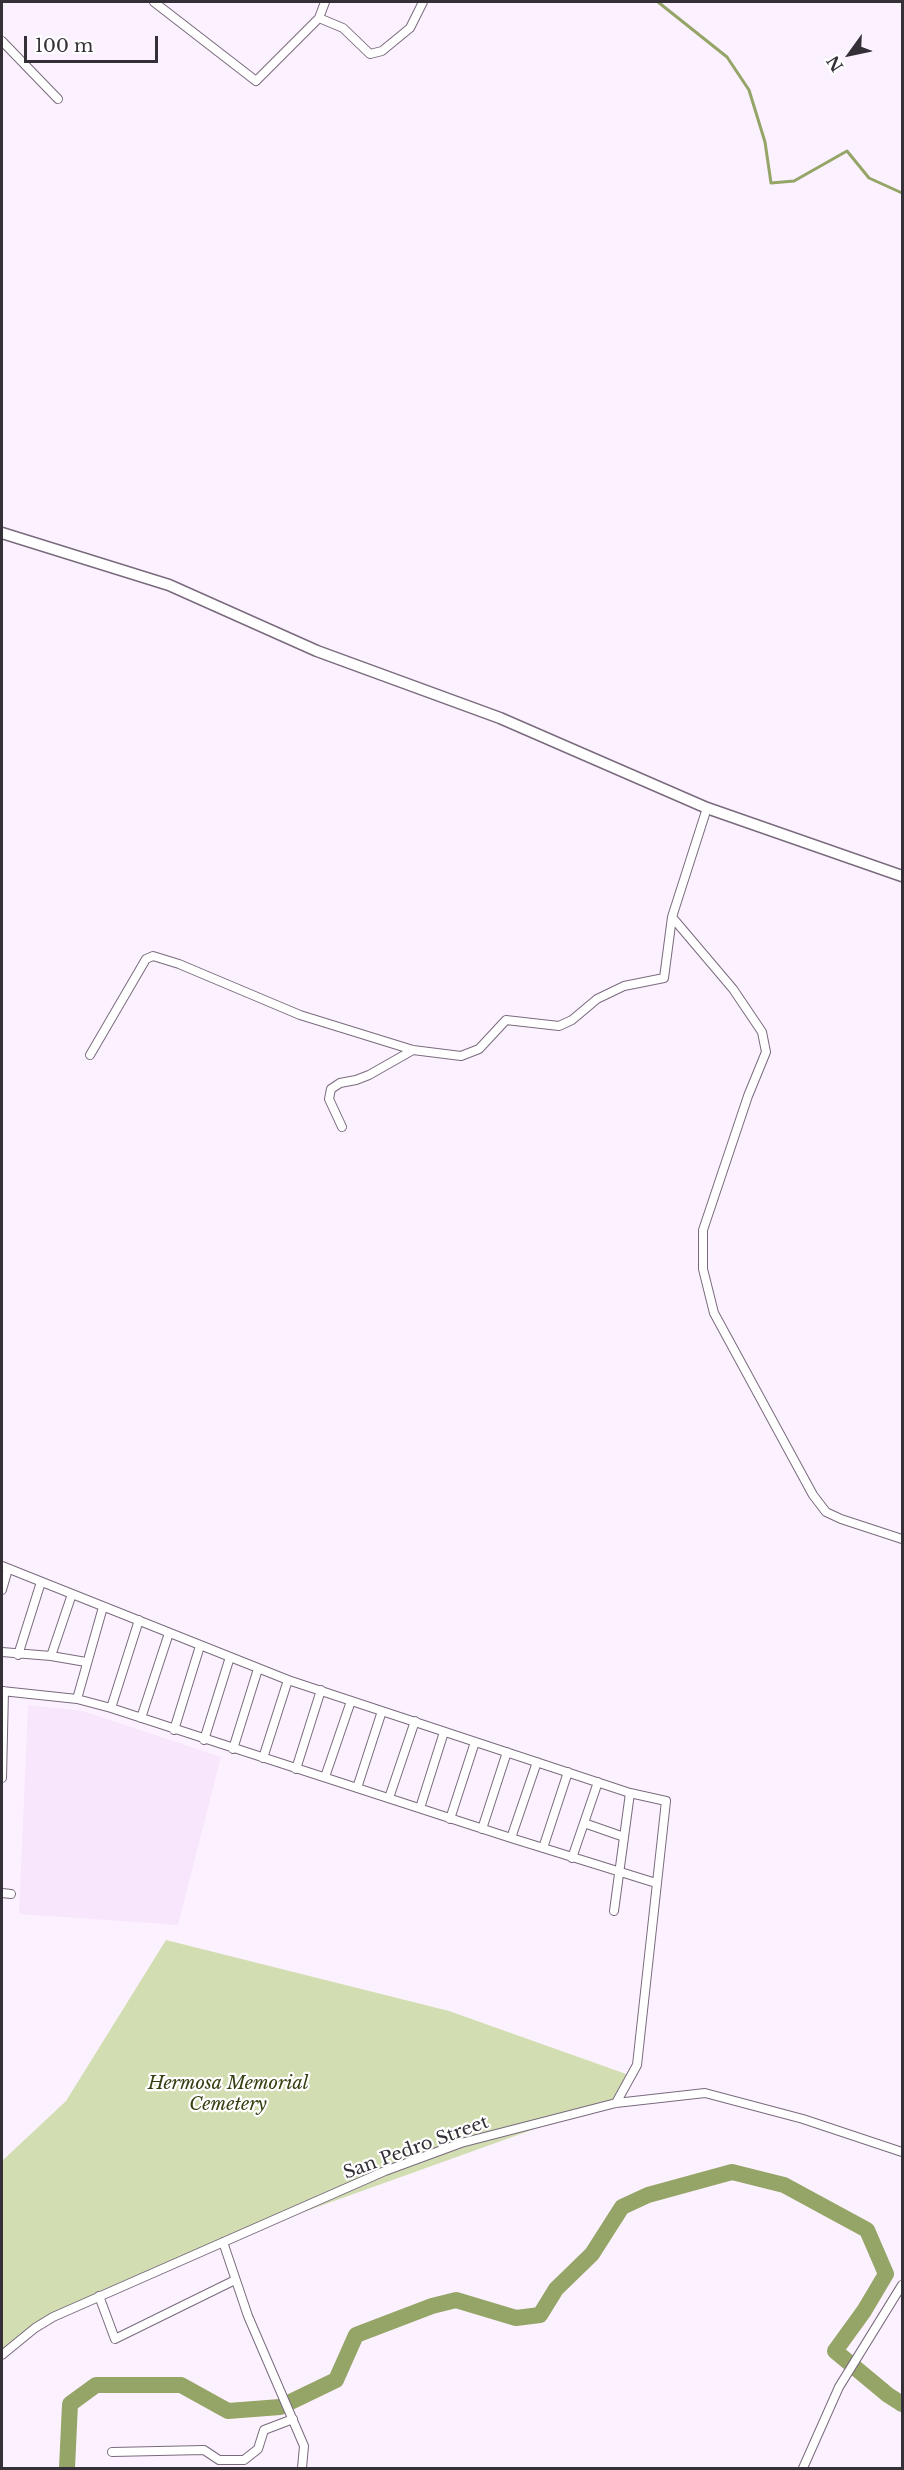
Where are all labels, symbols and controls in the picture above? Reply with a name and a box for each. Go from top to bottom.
scale bar [27,24,160,62]
north arrow [820,24,880,84]
text: 100 m [35,35,93,57]
text: N [822,52,847,76]
park label: Hermosa Memorial Cemetery [148,2073,308,2116]
street label: San Pedro Street [340,2112,492,2184]

